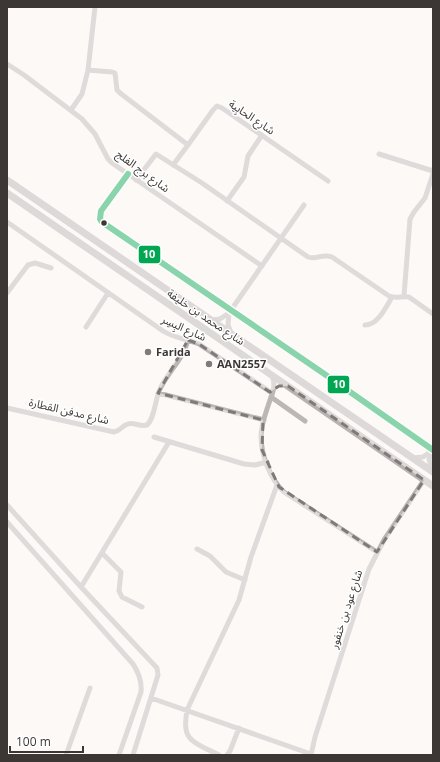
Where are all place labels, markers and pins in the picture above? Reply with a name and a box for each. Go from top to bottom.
unlabelled marker [99,218,109,228]
place label: Farida [156,344,191,359]
marker: Farida [143,347,153,357]
place label: AAN2557 [217,356,266,371]
marker: AAN2557 [204,359,214,369]

